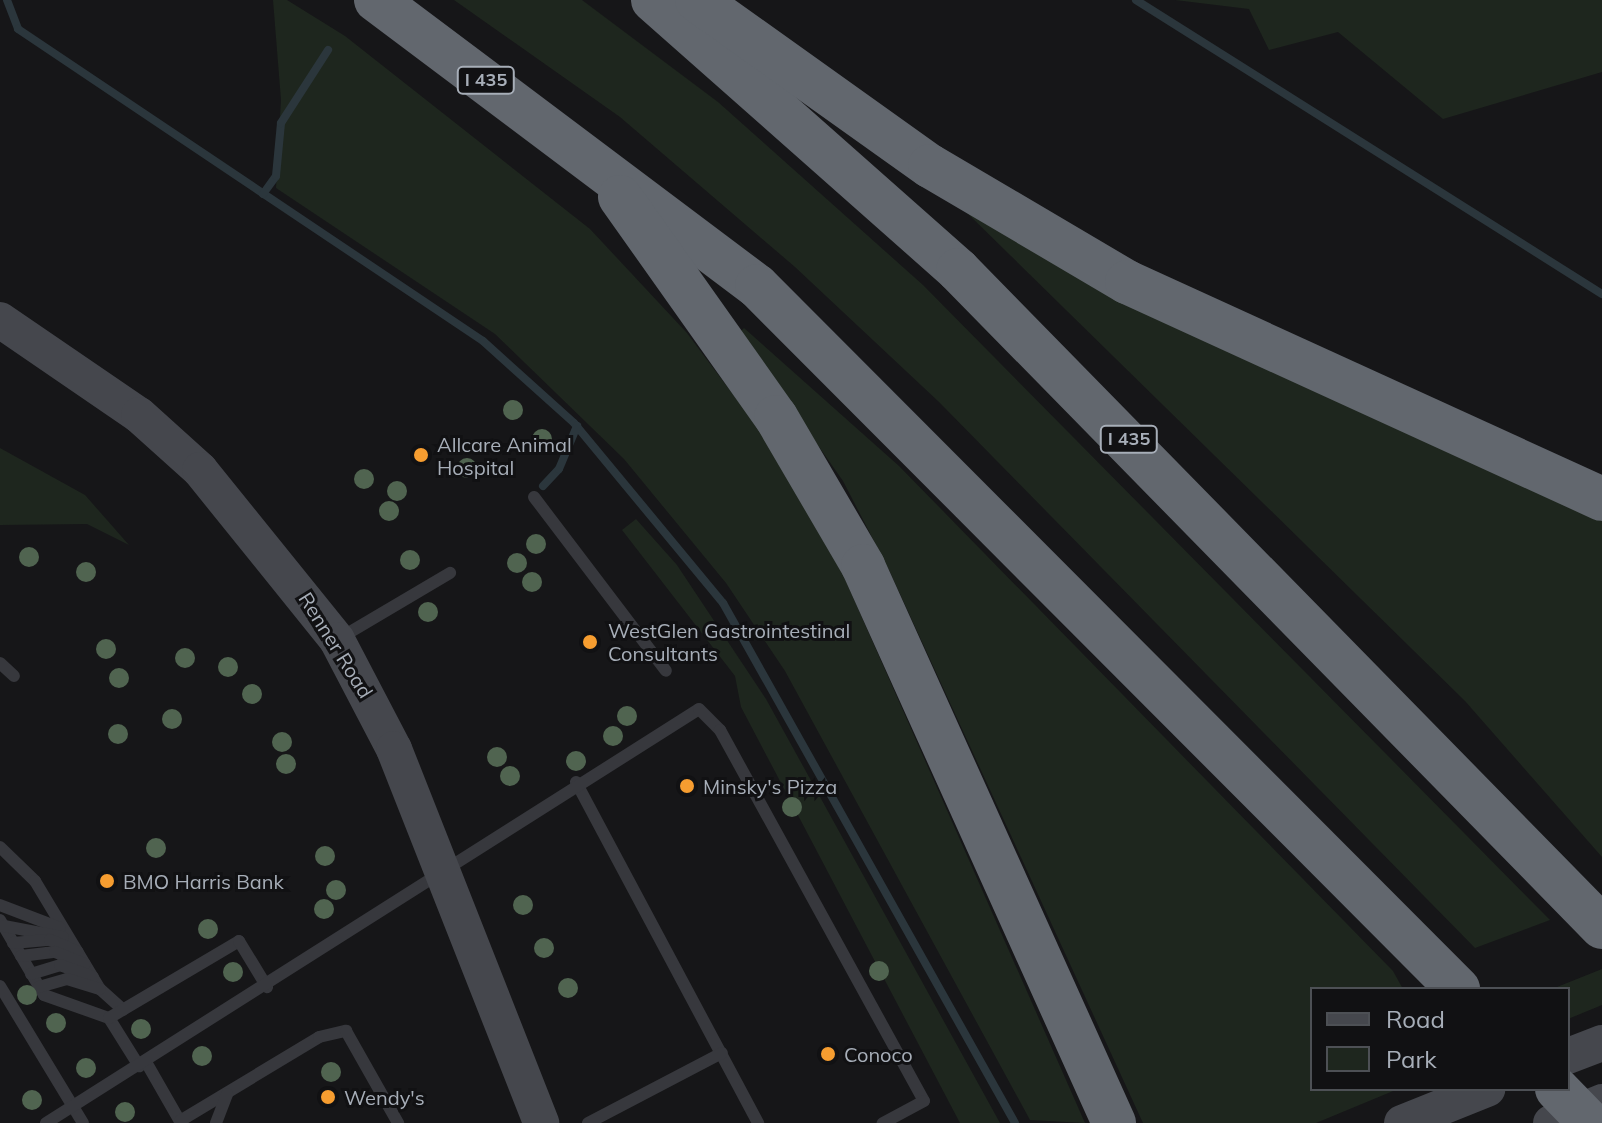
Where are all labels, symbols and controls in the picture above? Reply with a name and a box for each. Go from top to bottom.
road number: I 435 [456,66,516,94]
road number: I 435 [1099,425,1159,453]
place label: Allcare Animal Hospital [437,432,572,479]
marker: Allcare Animal Hospital [412,446,430,464]
street label: Renner Road [294,588,378,702]
place label: WestGlen Gastrointestinal Consultants [608,618,850,665]
marker: WestGlen Gastrointestinal Consultants [579,631,601,653]
place label: Minsky's Pizza [703,774,837,798]
marker: Minsky's Pizza [678,777,696,795]
place label: BMO Harris Bank [123,869,284,893]
marker: BMO Harris Bank [98,872,116,890]
legend [1310,987,1570,1091]
text: Road [1386,1004,1445,1034]
place label: Conoco [844,1042,913,1066]
text: Park [1386,1044,1437,1074]
marker: Conoco [819,1045,837,1063]
place label: Wendy's [344,1085,425,1109]
marker: Wendy's [319,1088,337,1106]

